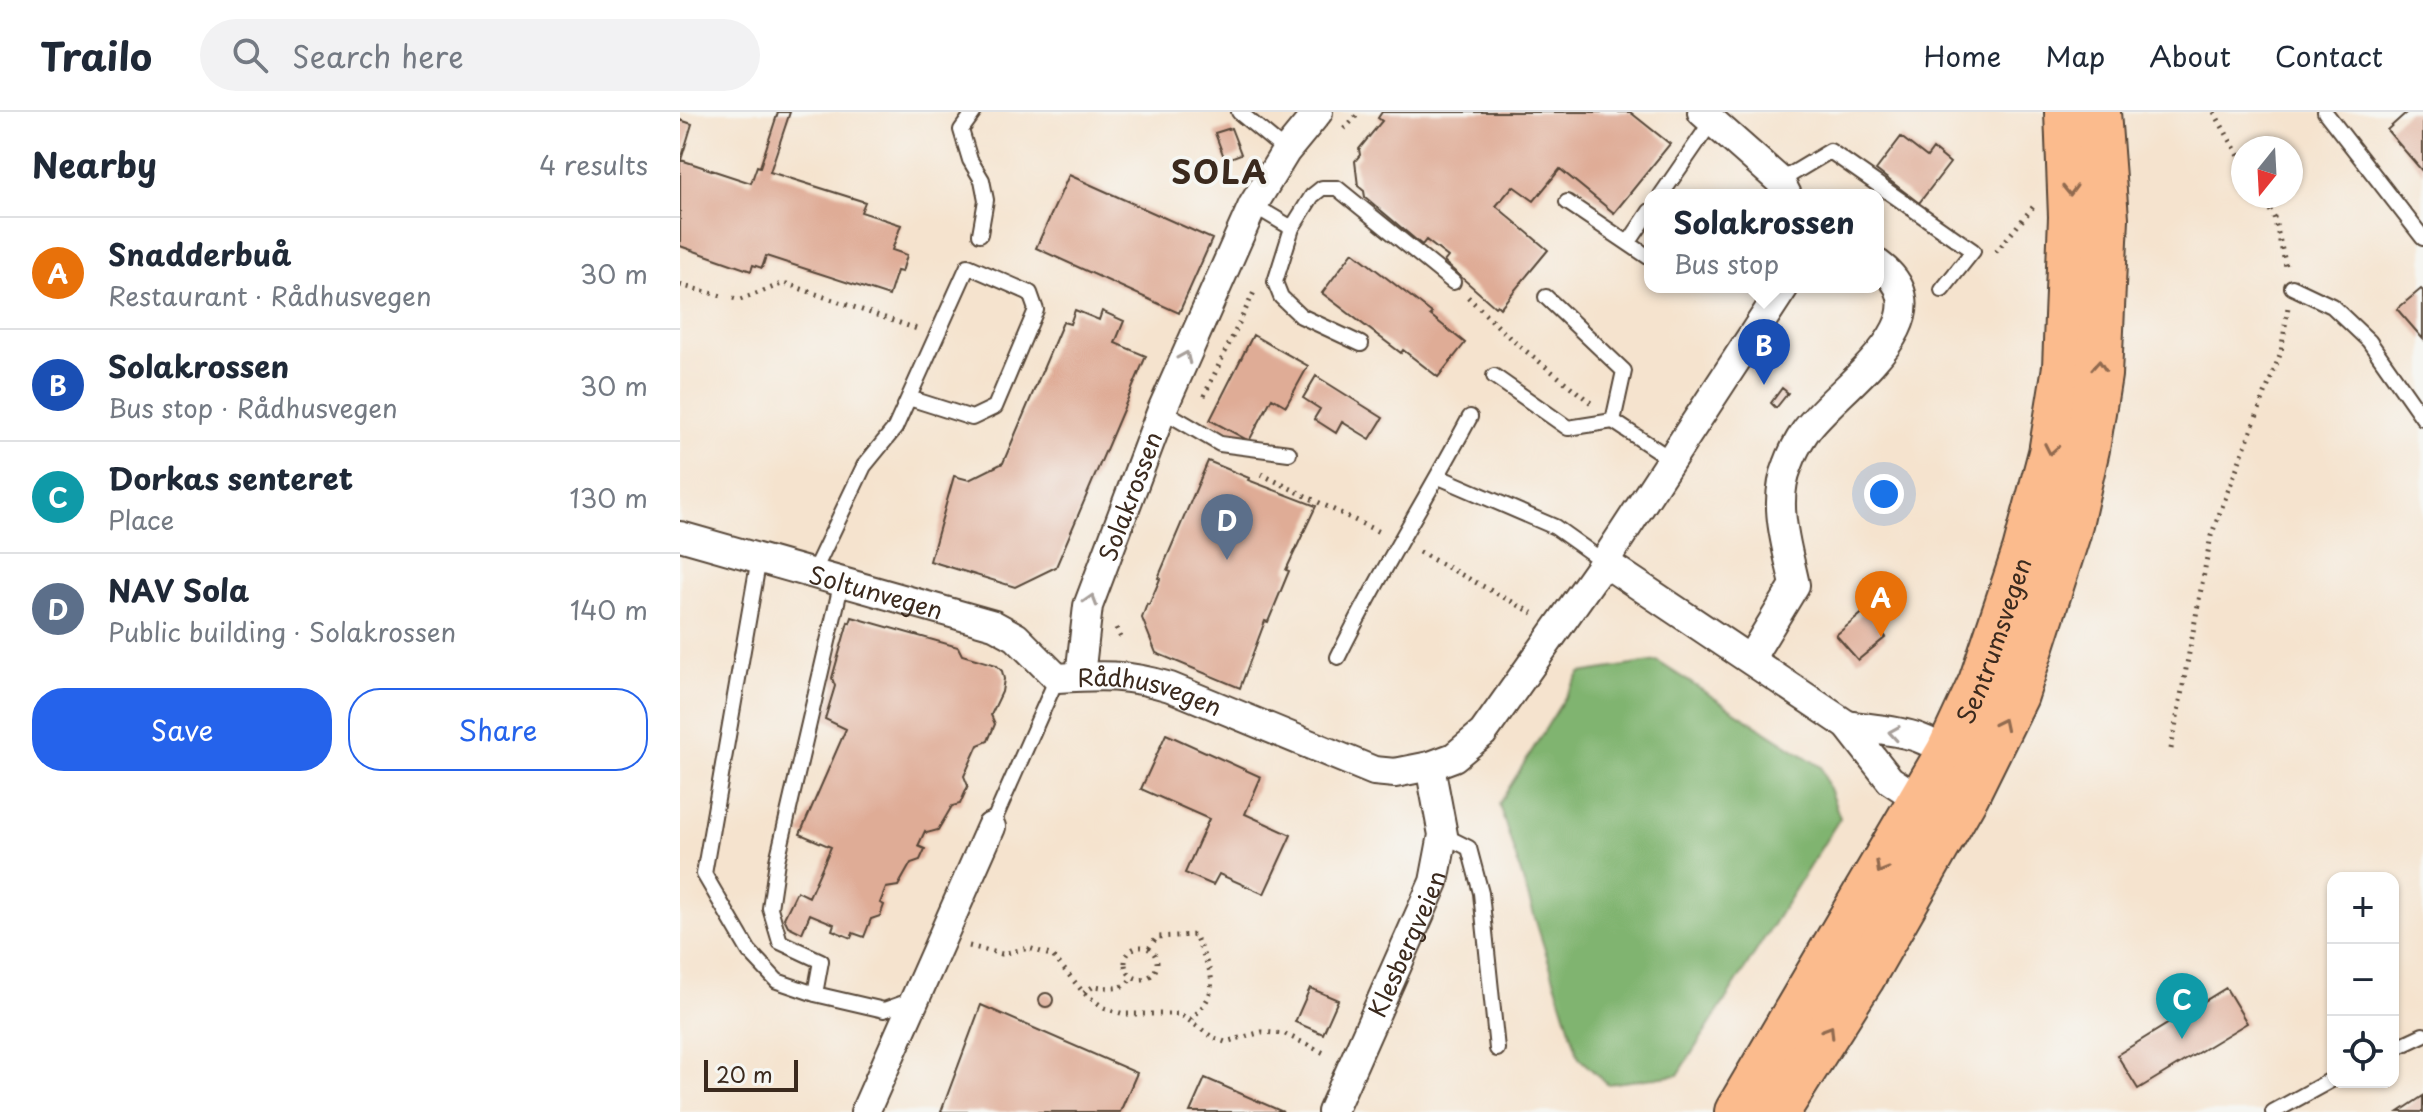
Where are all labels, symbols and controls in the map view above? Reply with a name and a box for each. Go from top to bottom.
search box [200,19,760,91]
text: Trailo [40,27,152,84]
icon: search [228,33,272,77]
text: Search here [292,33,464,78]
text: Home [1923,34,2001,77]
text: Map [2045,34,2105,77]
text: About [2149,34,2231,77]
text: Contact [2275,34,2383,77]
north arrow [2231,136,2303,208]
text: Nearby [32,138,157,190]
text: 4 results [539,145,648,184]
district label: SOLA [1171,147,1269,195]
one-way arrow [2062,184,2079,197]
popup [1644,189,1884,293]
text: Solakrossen [1673,199,1855,244]
text: Snadderbuå [108,231,291,276]
text: Bus stop [1673,244,1779,283]
text: A [48,254,68,293]
text: 30 m [580,254,648,293]
text: Restaurant · Rådhusvegen [108,276,432,315]
pin: B [1738,319,1790,385]
text: Solakrossen [108,343,289,388]
one-way arrow [1175,351,1191,365]
one-way arrow [2090,359,2107,372]
text: B [49,366,67,405]
text: 30 m [580,366,648,405]
text: Bus stop · Rådhusvegen [108,388,398,427]
street label: Solakrossen [1089,426,1170,566]
one-way arrow [2044,442,2061,455]
text: Dorkas senteret [108,455,353,500]
your location [1864,474,1904,514]
text: C [48,478,68,517]
text: 130 m [569,478,648,517]
pin: D [1201,494,1253,560]
text: Place [108,500,174,539]
street label: Sentrumsvegen [1946,553,2040,729]
street label: Soltunvegen [805,556,947,628]
text: NAV Sola [108,567,249,612]
pin: A [1855,571,1907,637]
text: D [48,590,68,629]
text: 140 m [570,590,648,629]
one-way arrow [1082,593,1098,607]
text: Public building · Solakrossen [108,612,456,651]
street label: Rådhusvegen [1077,658,1227,724]
button: Save [32,688,332,771]
button: Share [348,688,648,771]
one-way arrow [1992,717,2008,732]
one-way arrow [1887,725,1901,742]
one-way arrow [1875,859,1891,874]
street label: Klesbergveien [1358,868,1454,1023]
map controls [2327,872,2399,1088]
button: + [2327,872,2399,944]
button: − [2327,944,2399,1016]
pin: C [2156,973,2208,1039]
button: locate [2327,1016,2399,1088]
one-way arrow [1819,1025,1834,1040]
scale bar [704,1056,798,1092]
text: 20 m [716,1057,773,1090]

